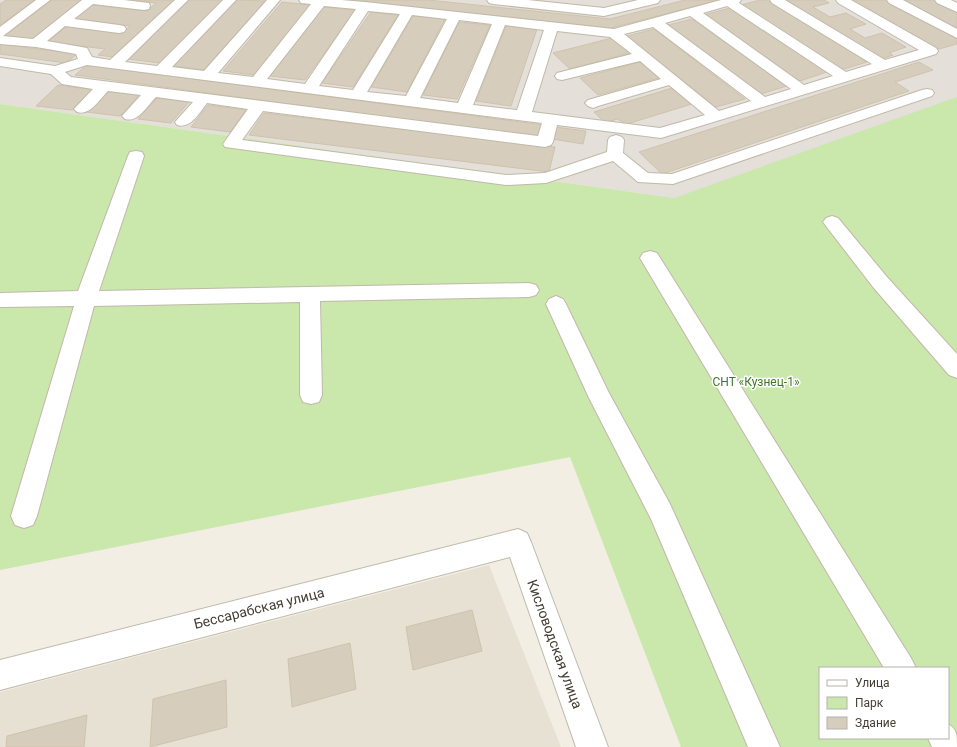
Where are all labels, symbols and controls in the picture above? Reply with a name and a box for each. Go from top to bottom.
park label: СНТ «Кузнец-1» [712,375,800,389]
street label: Кисловодская улица [524,577,586,711]
street label: Бессарабская улица [192,584,326,632]
legend [819,667,949,739]
text: Улица [855,676,890,690]
text: Парк [855,696,884,710]
text: Здание [855,716,896,730]

